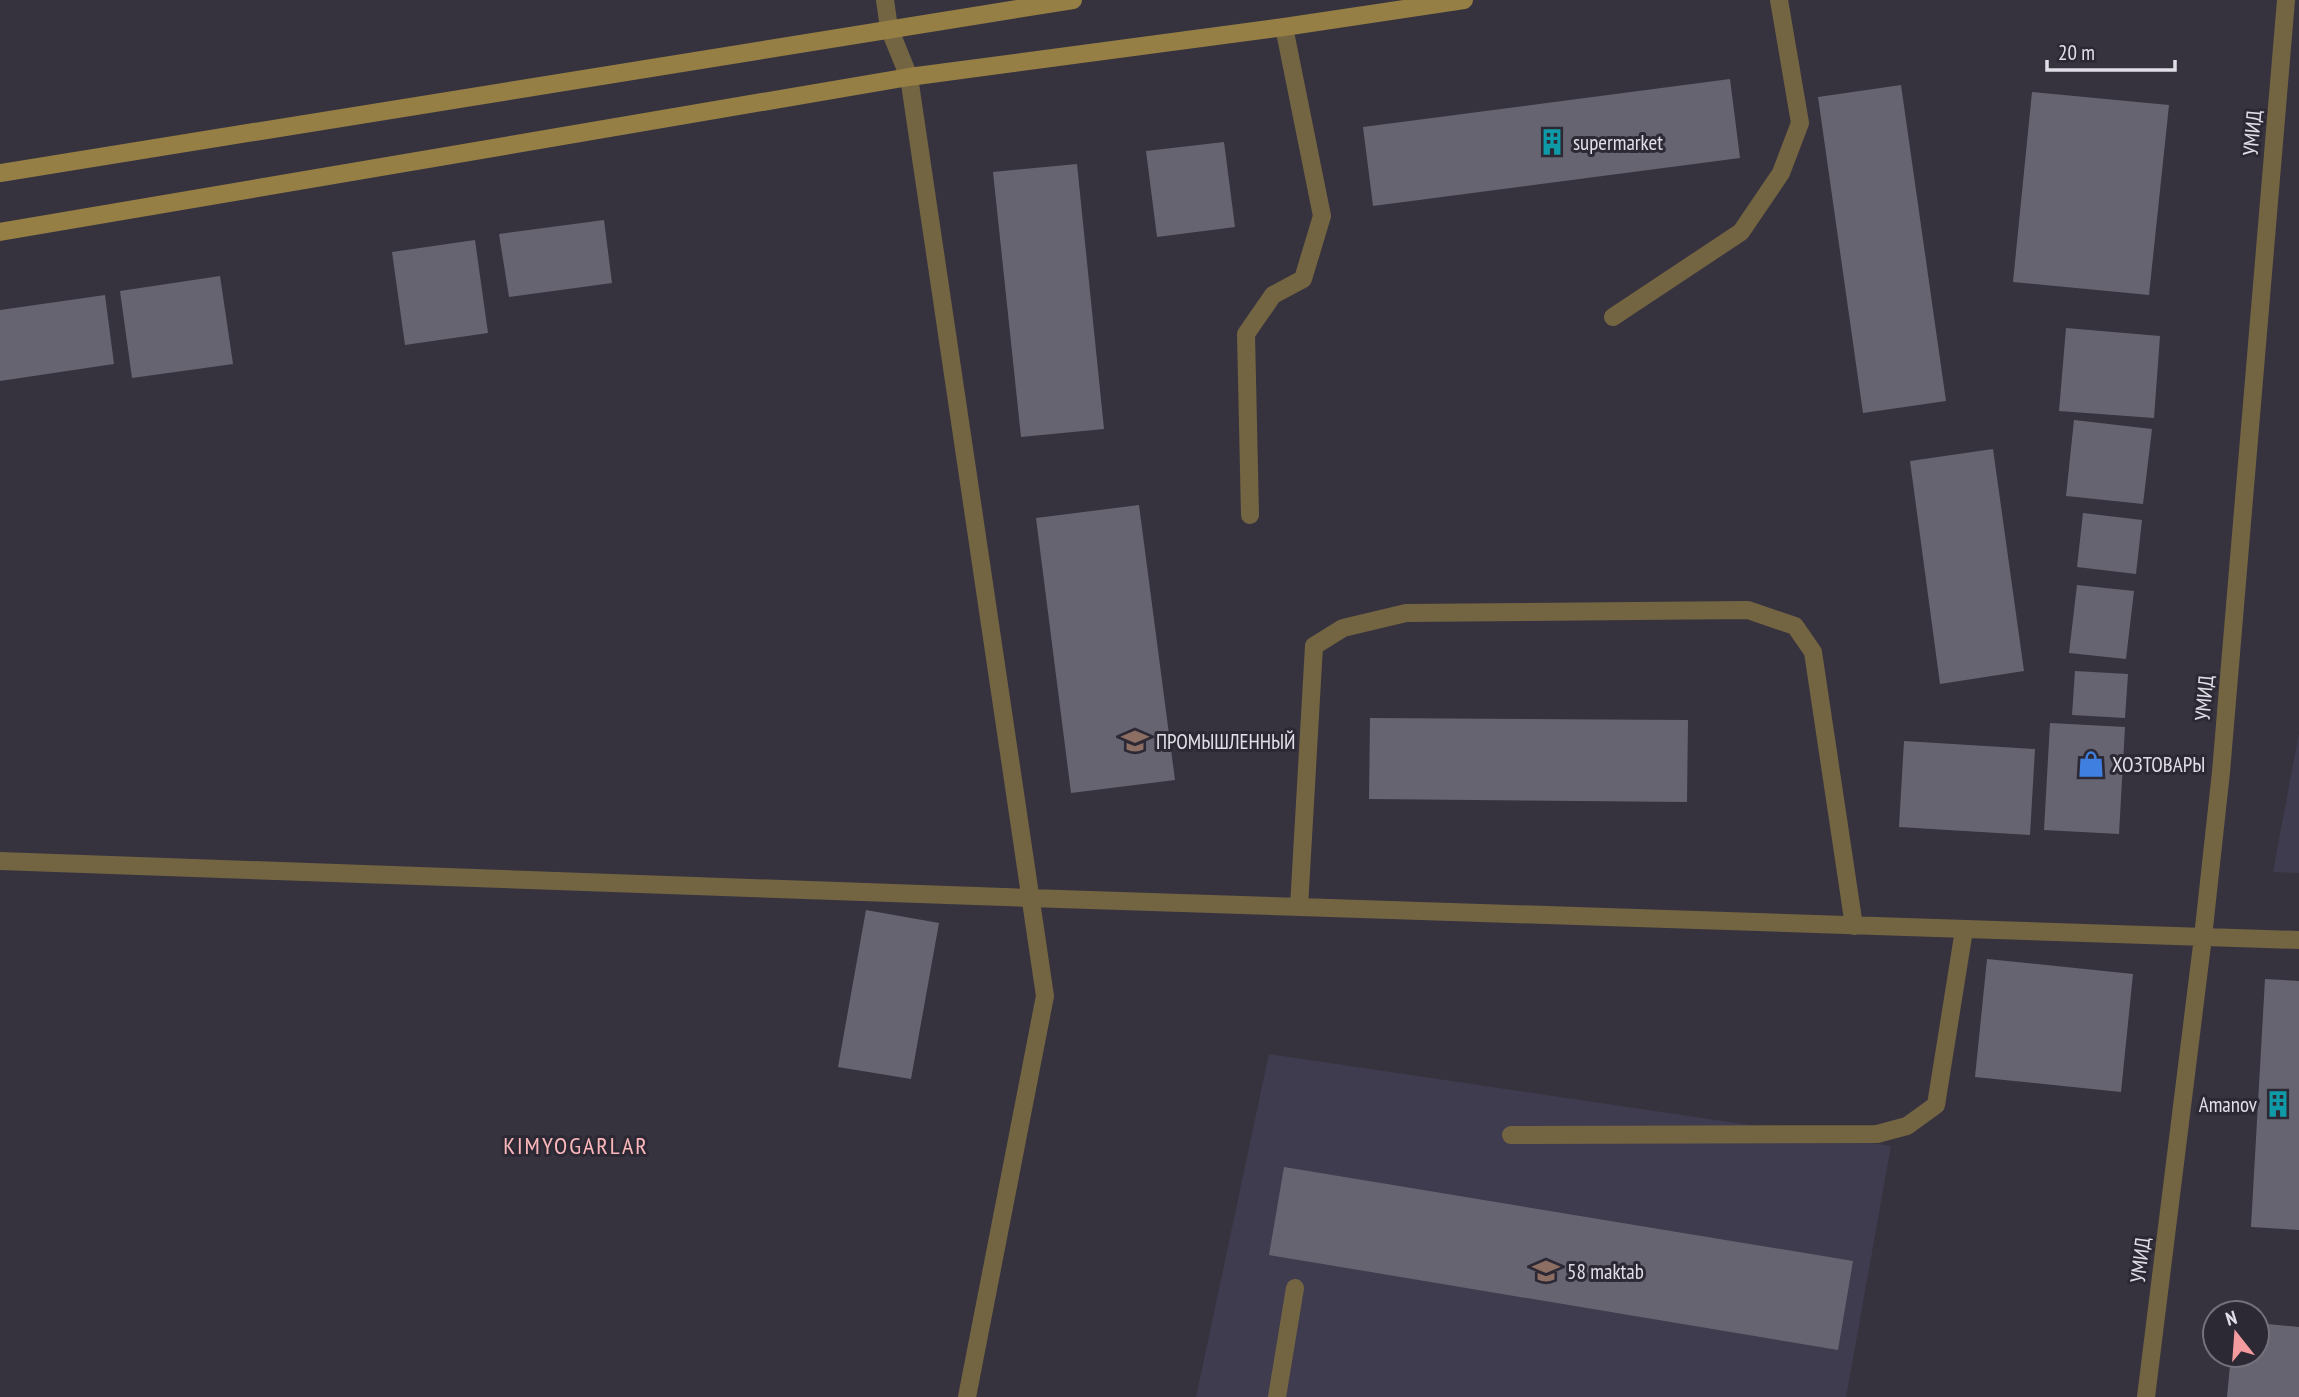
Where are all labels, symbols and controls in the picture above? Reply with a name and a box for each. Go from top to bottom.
scale bar [2047,28,2175,72]
text: 20 m [2058,39,2095,66]
street label: УМИД [2237,109,2267,157]
building icon: supermarket [1537,127,1567,157]
place label: supermarket [1573,129,1663,156]
street label: УМИД [2189,674,2219,722]
school or university icon: ПРОМЫШЛЕННЫЙ [1120,726,1150,756]
place label: ПРОМЫШЛЕННЫЙ [1156,728,1295,755]
shop icon: ХОЗТОВАРЫ [2076,749,2106,779]
place label: ХОЗТОВАРЫ [2112,751,2205,778]
building icon: Amanov [2263,1089,2293,1119]
place label: Amanov [2199,1091,2258,1118]
district label: KIMYOGARLAR [503,1130,649,1161]
street label: УМИД [2124,1236,2156,1284]
school or university icon: 58 maktab [1531,1256,1561,1286]
place label: 58 maktab [1567,1258,1644,1285]
north arrow [2201,1299,2271,1369]
text: N [2223,1305,2239,1331]

